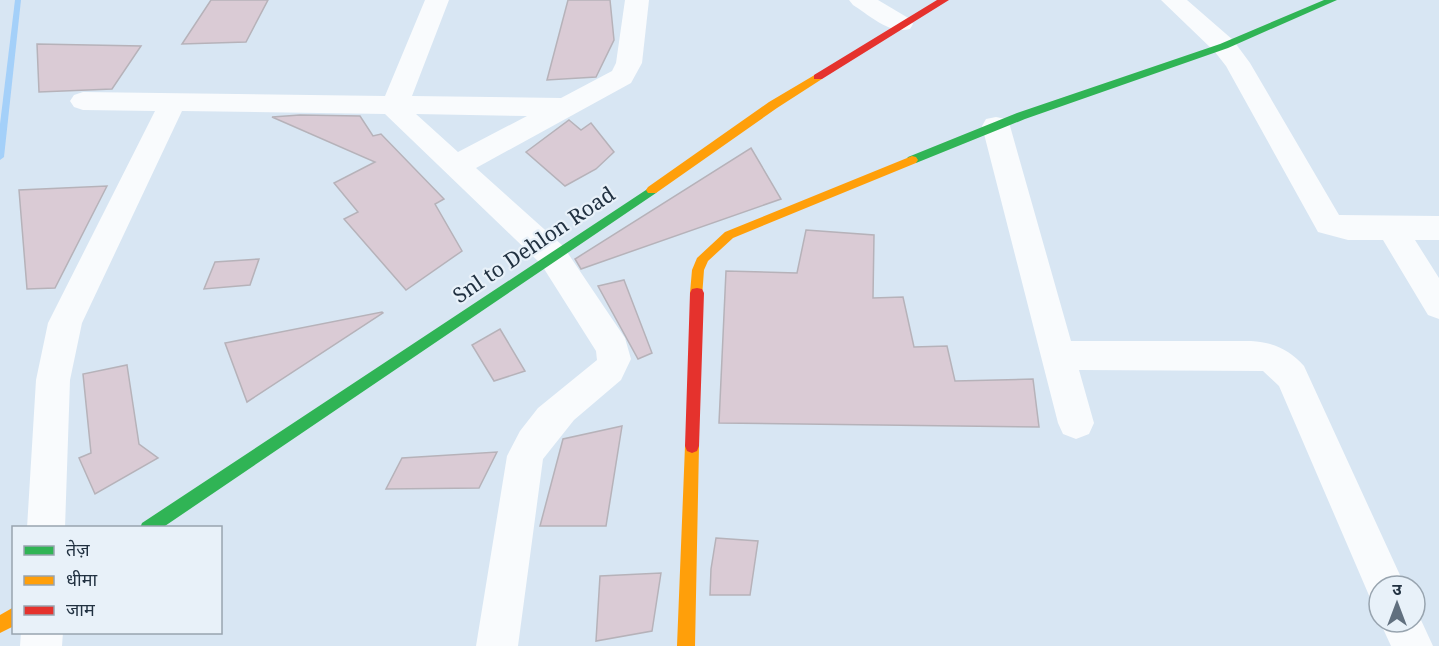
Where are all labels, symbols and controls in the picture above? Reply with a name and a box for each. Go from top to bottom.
street label: Snl to Dehlon Road [447,179,620,309]
legend [12,526,222,634]
text: तेज़ [66,537,90,561]
text: धीमा [66,567,97,591]
north arrow [1367,574,1427,634]
text: उ [1392,578,1402,600]
text: जाम [66,597,96,621]

